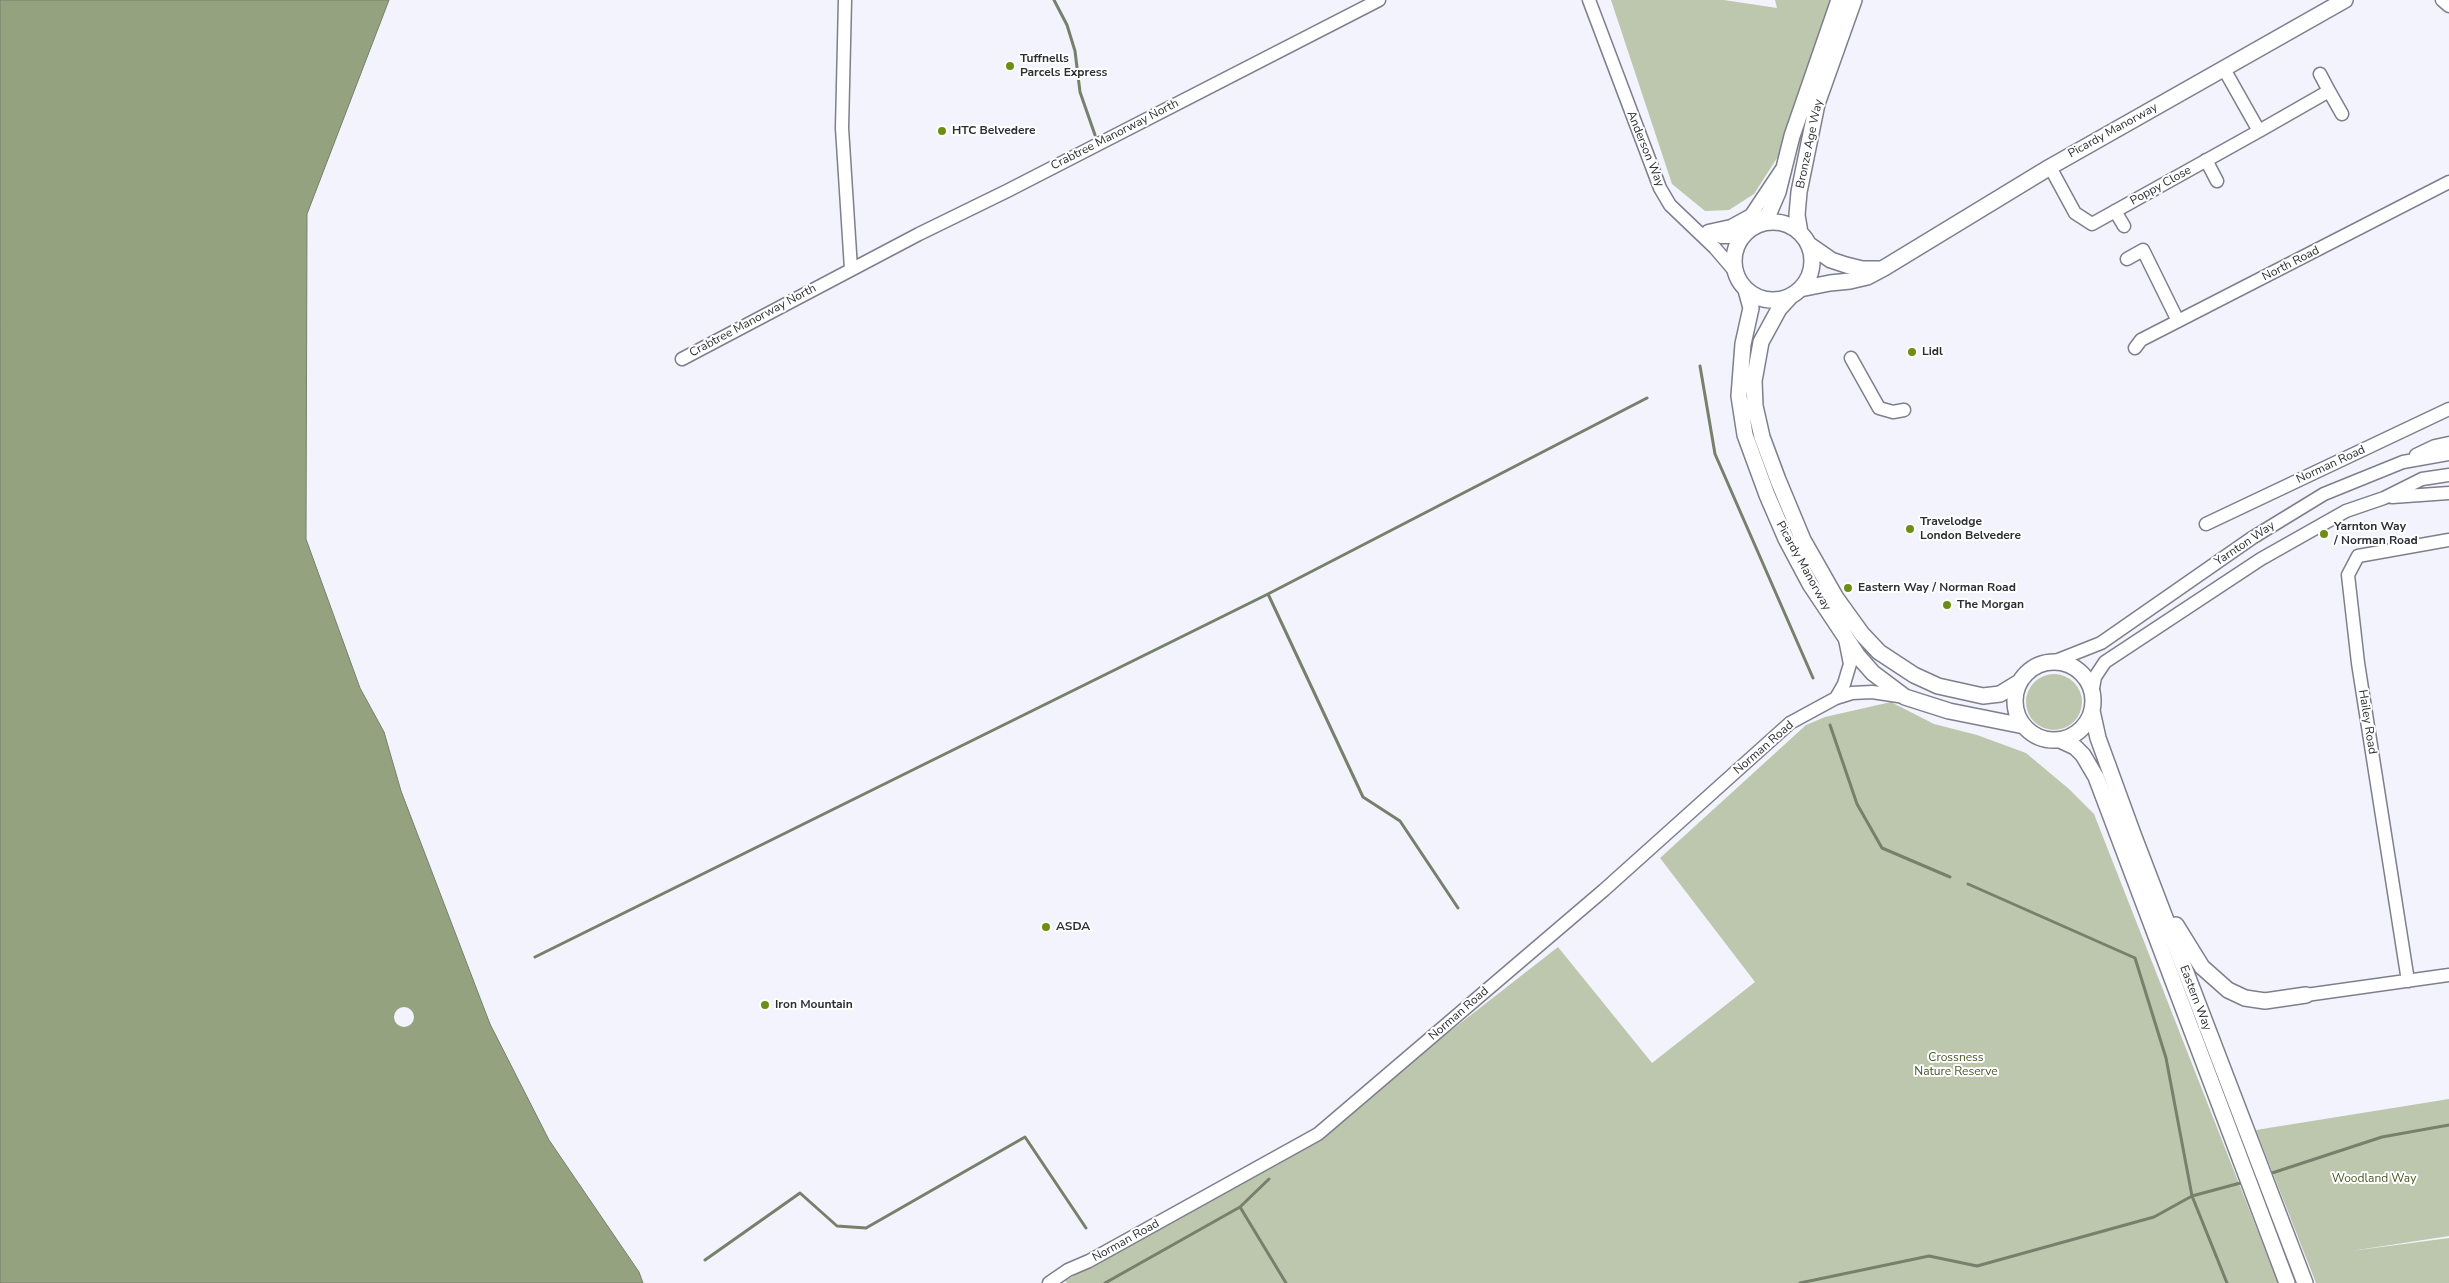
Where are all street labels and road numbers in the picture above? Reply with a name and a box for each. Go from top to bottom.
street label: Crabtree Manorway North [1049,96,1181,174]
street label: Bronze Age Way [1794,98,1826,190]
street label: Picardy Manorway [2066,100,2160,162]
street label: Anderson Way [1623,109,1667,189]
street label: Poppy Close [2128,163,2194,209]
street label: North Road [2260,243,2322,285]
street label: Crabtree Manorway North [687,281,819,361]
street label: Norman Road [2294,443,2368,487]
street label: Picardy Manorway [1772,519,1834,613]
street label: Yarnton Way [2212,519,2278,569]
street label: Hailey Road [2355,689,2379,755]
street label: Norman Road [1731,718,1797,778]
street label: Eastern Way [2176,963,2214,1033]
street label: Norman Road [1426,984,1492,1044]
street label: Norman Road [1090,1217,1162,1265]

